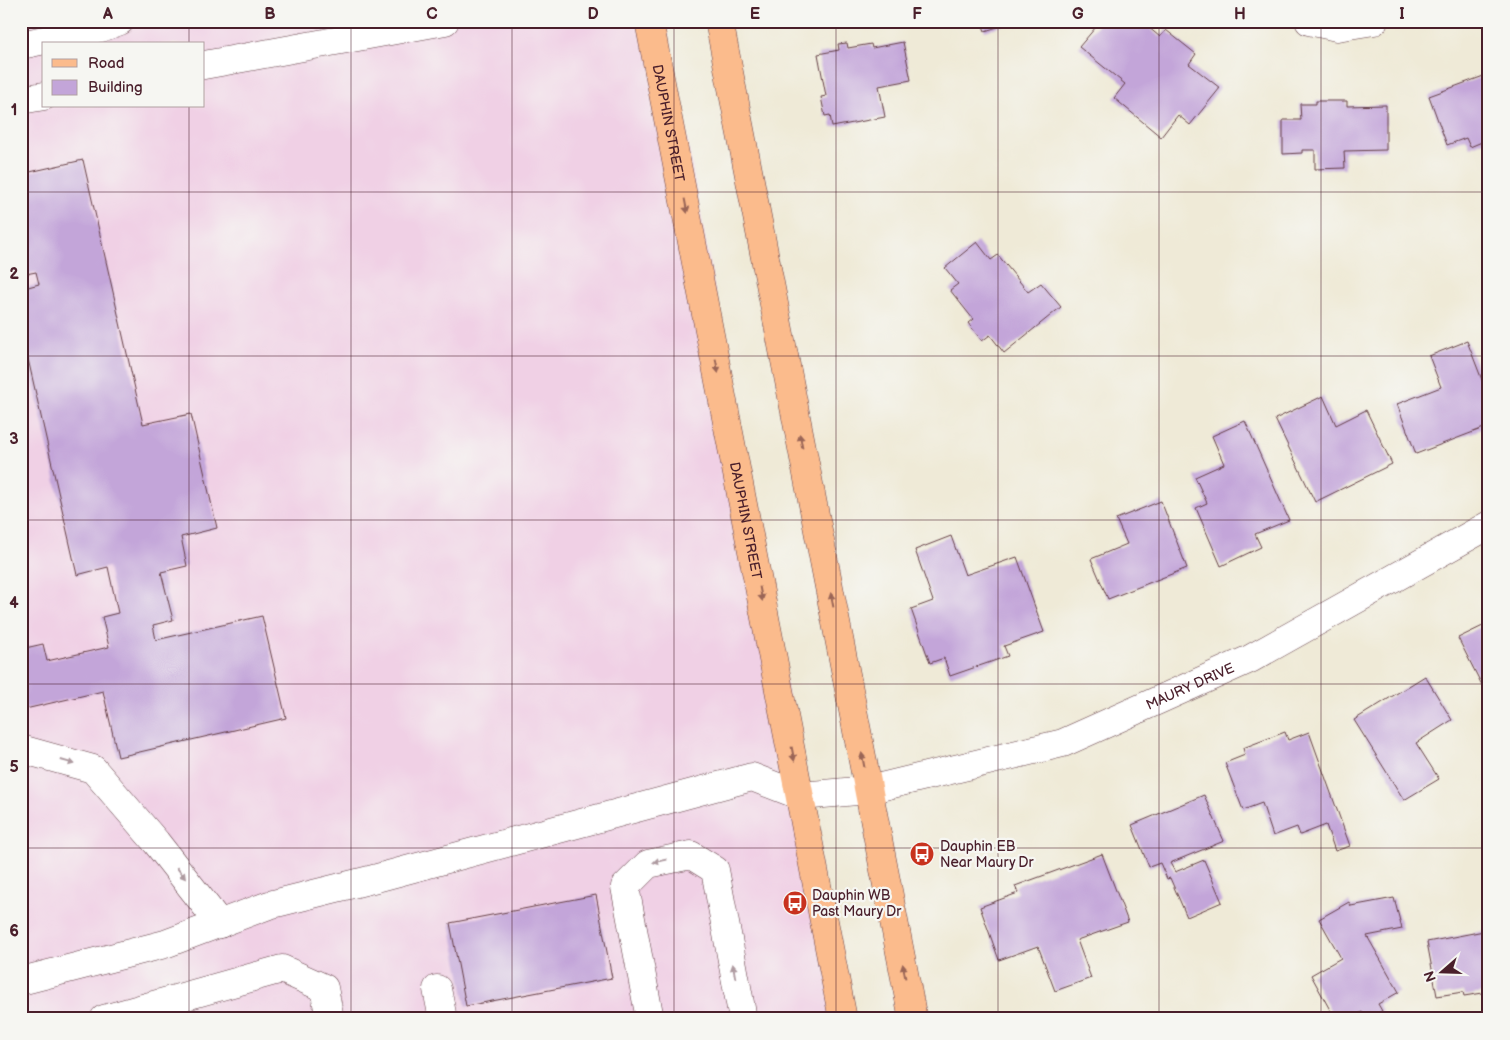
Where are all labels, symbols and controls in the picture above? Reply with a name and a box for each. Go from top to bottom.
text: A [102,5,113,24]
text: B [264,5,276,24]
text: C [426,5,438,24]
text: D [587,5,599,24]
text: E [750,5,760,24]
text: F [912,5,922,24]
text: G [1072,5,1084,24]
text: H [1234,5,1246,24]
text: I [1399,5,1405,24]
legend [42,42,205,108]
text: Road [88,54,124,73]
street label: DAUPHIN STREET [649,63,689,184]
text: Building [88,78,143,97]
text: 1 [11,101,17,120]
one-way arrow [682,199,690,215]
text: 2 [9,265,19,284]
one-way arrow [713,358,721,374]
text: 3 [9,430,19,449]
one-way arrow [797,433,805,448]
street label: DAUPHIN STREET [726,461,766,581]
one-way arrow [758,587,766,603]
one-way arrow [828,593,836,608]
text: 4 [9,594,19,613]
street label: MAURY DRIVE [1143,659,1237,713]
one-way arrow [789,746,797,762]
one-way arrow [858,751,866,767]
text: 5 [9,758,19,777]
one-way arrow [61,758,76,766]
place label: Dauphin EB Near Maury Dr [940,838,1035,871]
bus stop icon: Dauphin EB Near Maury Dr [909,841,935,867]
one-way arrow [652,858,668,866]
one-way arrow [176,867,186,880]
place label: Dauphin WB Past Maury Dr [812,887,902,920]
bus stop icon: Dauphin WB Past Maury Dr [782,890,808,916]
text: 6 [9,922,19,941]
north arrow [1418,948,1468,998]
one-way arrow [729,962,737,978]
one-way arrow [899,962,907,978]
text: N [1420,968,1440,984]

